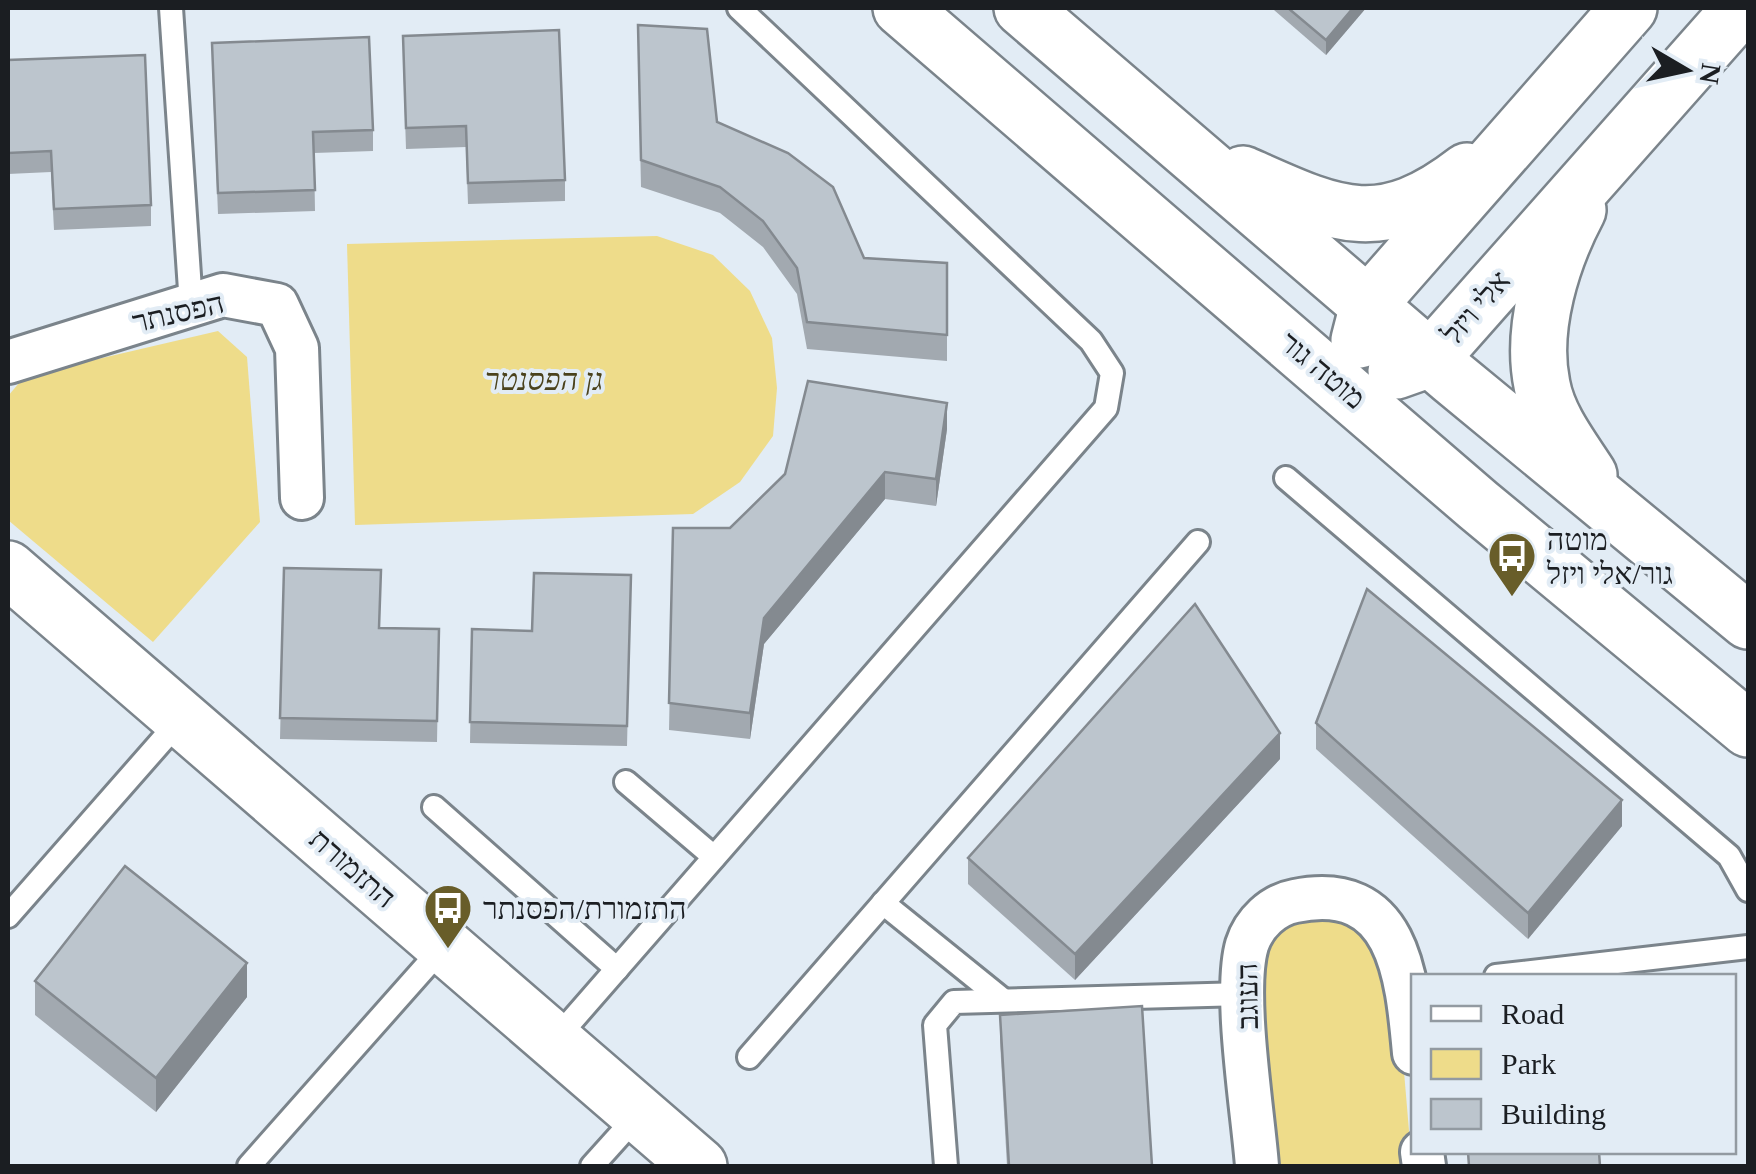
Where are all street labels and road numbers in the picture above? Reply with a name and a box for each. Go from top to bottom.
street label: אלי ויזל [1435,264,1516,351]
street label: הפסנתר [129,285,227,339]
street label: מוטה גור [1274,325,1372,415]
street label: התזמורת [304,822,402,914]
street label: העוגב [1230,963,1264,1029]

